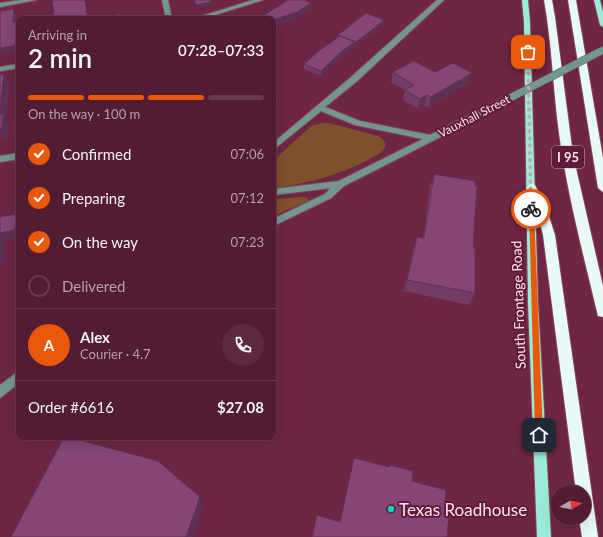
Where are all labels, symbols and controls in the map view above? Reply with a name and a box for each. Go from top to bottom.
text: Arriving in [28,27,87,43]
pin [511,35,545,69]
text: 07:28–07:33 [178,41,264,59]
icon: bag [517,41,539,63]
text: 2 min [28,42,92,74]
street label: Vauxhall Street [435,91,513,141]
text: On the way · 100 m [28,106,140,122]
icon: check [28,143,50,165]
text: Confirmed [62,145,131,163]
text: 07:06 [231,146,264,162]
road number: I 95 [552,146,584,168]
icon: check [28,187,50,209]
text: Preparing [62,189,125,207]
courier [511,189,551,229]
text: 07:12 [231,190,264,206]
icon: bike [520,198,542,220]
icon: check [28,231,50,253]
text: On the way [62,233,138,251]
text: 07:23 [231,234,264,250]
street label: South Frontage Road [507,240,529,370]
text: Delivered [62,277,125,295]
button: phone [222,324,264,366]
text: Alex [80,328,110,346]
text: A [44,336,54,354]
text: Courier · 4.7 [80,346,151,362]
text: Order #6616 [28,398,114,416]
text: $27.08 [217,398,264,416]
pin [522,418,556,452]
icon: home [528,424,550,446]
north arrow [551,485,591,525]
map controls [551,485,591,525]
place label: Texas Roadhouse [399,499,527,520]
marker: Texas Roadhouse [386,504,396,514]

